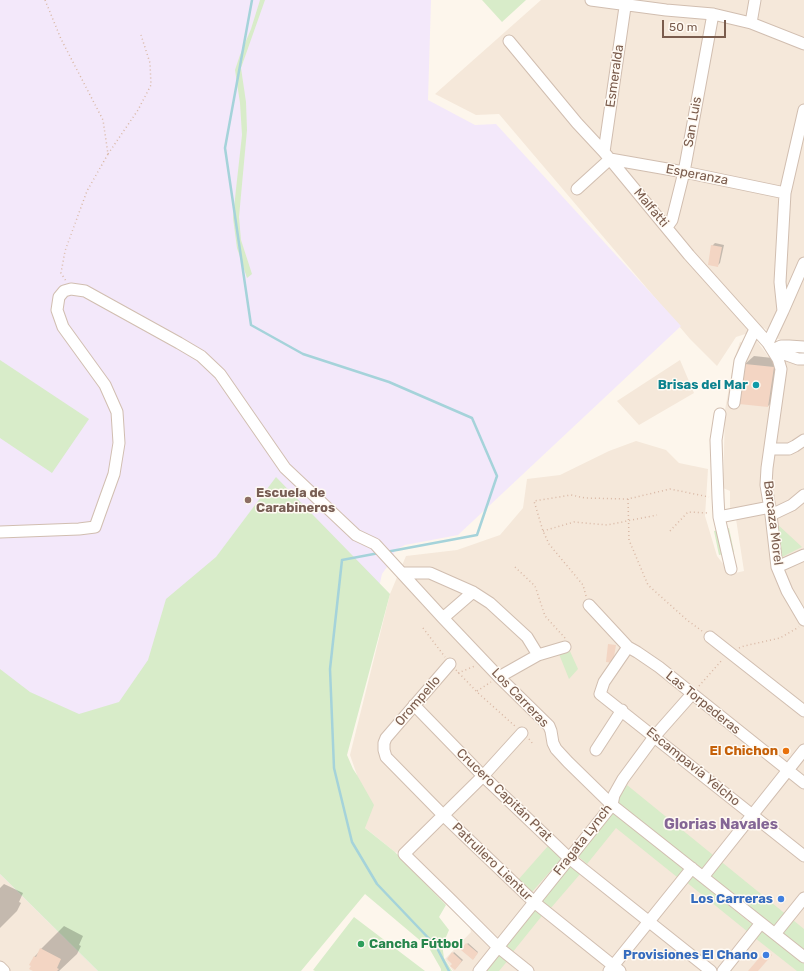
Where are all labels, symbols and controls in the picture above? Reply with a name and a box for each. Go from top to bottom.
scale bar [664,12,728,38]
text: 50 m [669,20,697,34]
street label: Esmeralda [603,44,627,108]
street label: San Luis [681,96,705,148]
street label: Esperanza [664,161,730,189]
street label: Malfatti [630,185,672,231]
place label: Brisas del Mar [658,377,748,393]
marker: Brisas del Mar [751,380,761,390]
street label: Barcaza Morel [760,480,786,566]
place label: Escuela de Carabineros [256,485,335,516]
marker: Escuela de Carabineros [243,495,253,505]
street label: Los Carreras [488,665,552,731]
street label: Las Torpederas [662,668,744,738]
street label: Orompello [392,673,444,729]
street label: Escampavía Yelcho [643,724,743,810]
place label: El Chichon [709,743,778,759]
street label: Crucero Capitán Prat [453,745,555,845]
marker: El Chichon [781,746,791,756]
street label: Fragata Lynch [550,801,616,879]
district label: Glorias Navales [664,816,778,834]
street label: Patrullero Lientur [449,820,535,904]
place label: Los Carreras [690,891,773,907]
marker: Los Carreras [776,894,786,904]
place label: Cancha Fútbol [369,936,463,952]
marker: Cancha Fútbol [356,939,366,949]
place label: Provisiones El Chano [623,947,758,963]
marker: Provisiones El Chano [761,950,771,960]

